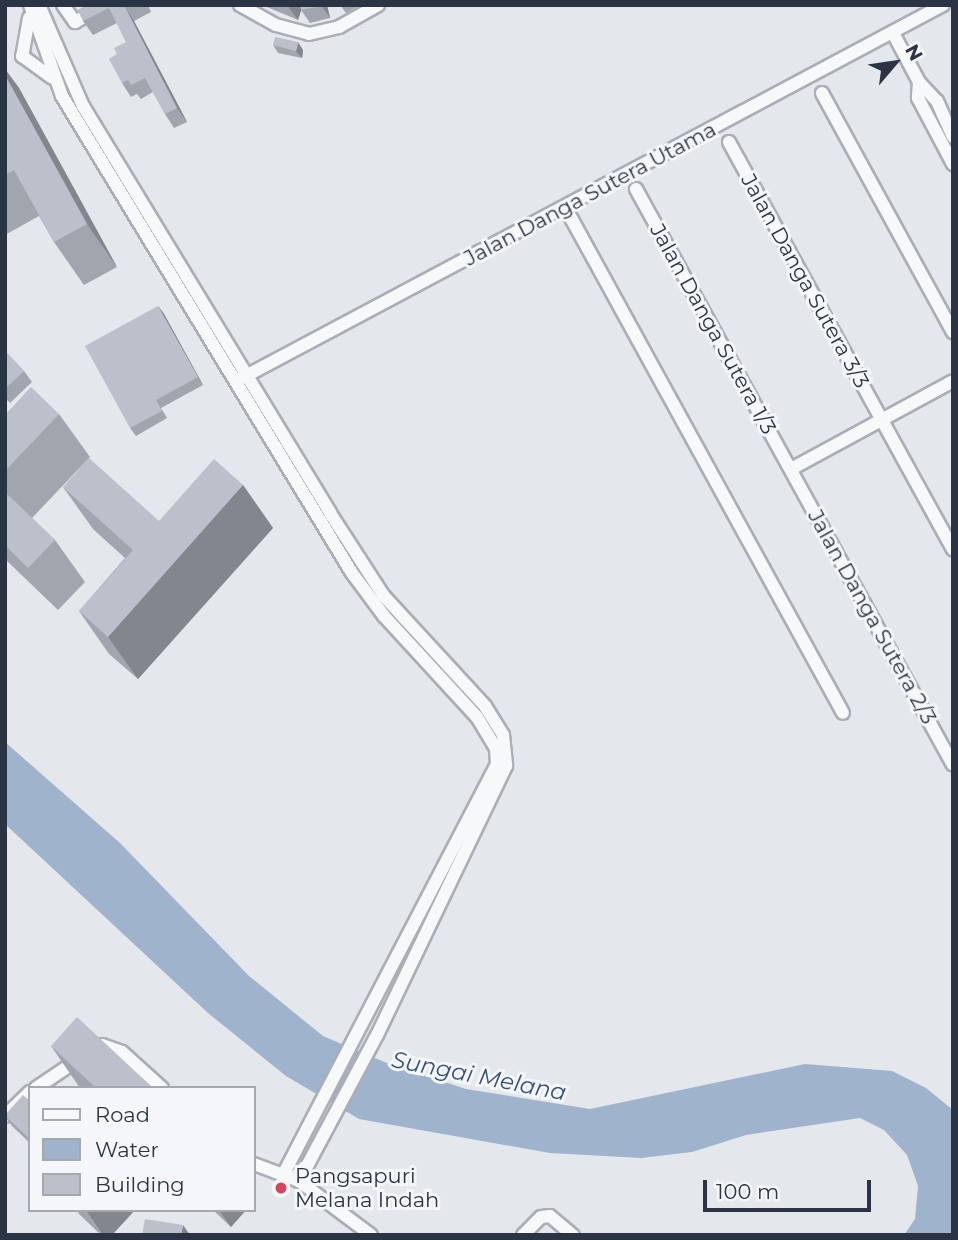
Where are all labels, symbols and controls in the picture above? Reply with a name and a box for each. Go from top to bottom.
north arrow [860,28,930,98]
text: N [900,40,928,65]
street label: Jalan Danga Sutera Utama [460,117,720,271]
street label: Jalan Danga Sutera 3/3 [736,170,874,392]
street label: Jalan Danga Sutera 1/3 [645,219,781,439]
street label: Jalan Danga Sutera 2/3 [803,505,941,729]
water label: Sungai Melana [389,1046,569,1106]
legend [28,1086,256,1212]
text: Road [95,1102,150,1127]
text: Water [95,1137,159,1162]
place label: Pangsapuri Melana Indah [295,1163,439,1213]
scale bar [706,1166,874,1210]
text: Building [95,1172,185,1197]
text: 100 m [716,1179,779,1204]
marker: Pangsapuri Melana Indah [273,1180,289,1196]

